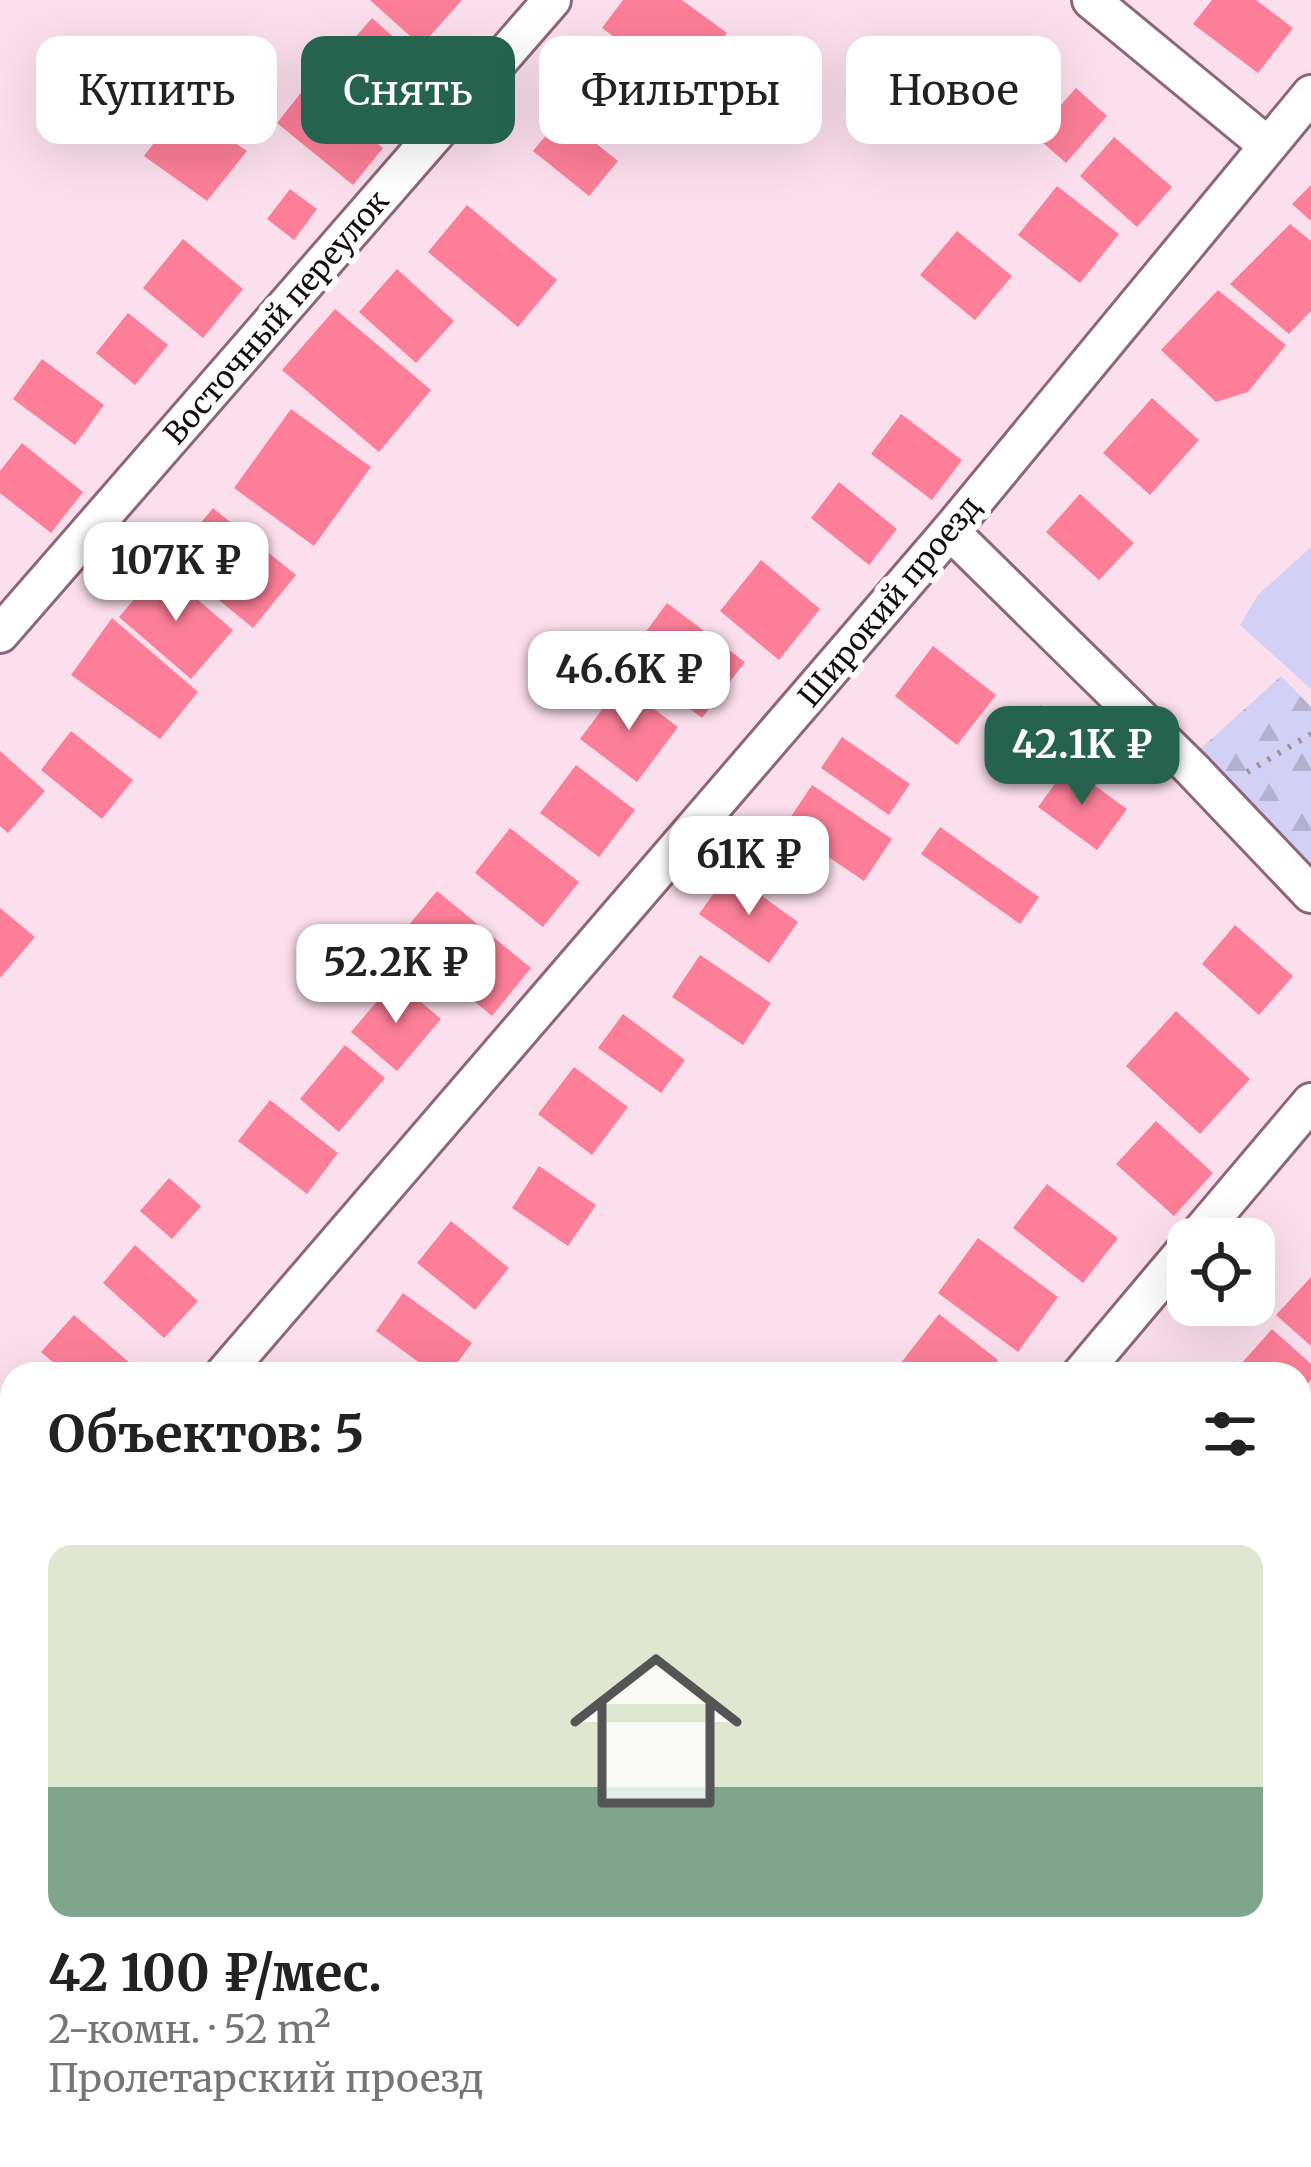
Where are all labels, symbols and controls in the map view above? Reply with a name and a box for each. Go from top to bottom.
chip: Купить [36,36,277,144]
chip: Снять [301,36,515,144]
chip: Фильтры [539,36,822,144]
chip: Новое [846,36,1061,144]
street label: Восточный переулок [155,182,397,452]
street label: Широкий проезд [789,488,989,714]
pin: 107K ₽ [78,522,274,624]
text: 107K ₽ [111,536,241,585]
pin: 46.6K ₽ [518,631,740,733]
text: 46.6K ₽ [555,645,703,694]
pin: 42.1K ₽ [971,706,1193,808]
text: 42.1K ₽ [1011,720,1153,769]
pin: 61K ₽ [665,816,833,918]
text: 61K ₽ [696,830,802,879]
pin: 52.2K ₽ [285,924,507,1026]
text: 52.2K ₽ [323,938,469,987]
map controls [1167,1218,1275,1326]
button: locate [1167,1218,1275,1326]
icon: filters [1197,1401,1263,1467]
text: Объектов: 5 [48,1402,364,1466]
icon: home [548,1623,764,1839]
text: 42 100 ₽/мес. [48,1941,382,2005]
text: 2-комн. · 52 m² [48,2005,331,2054]
text: Пролетарский проезд [48,2054,484,2103]

